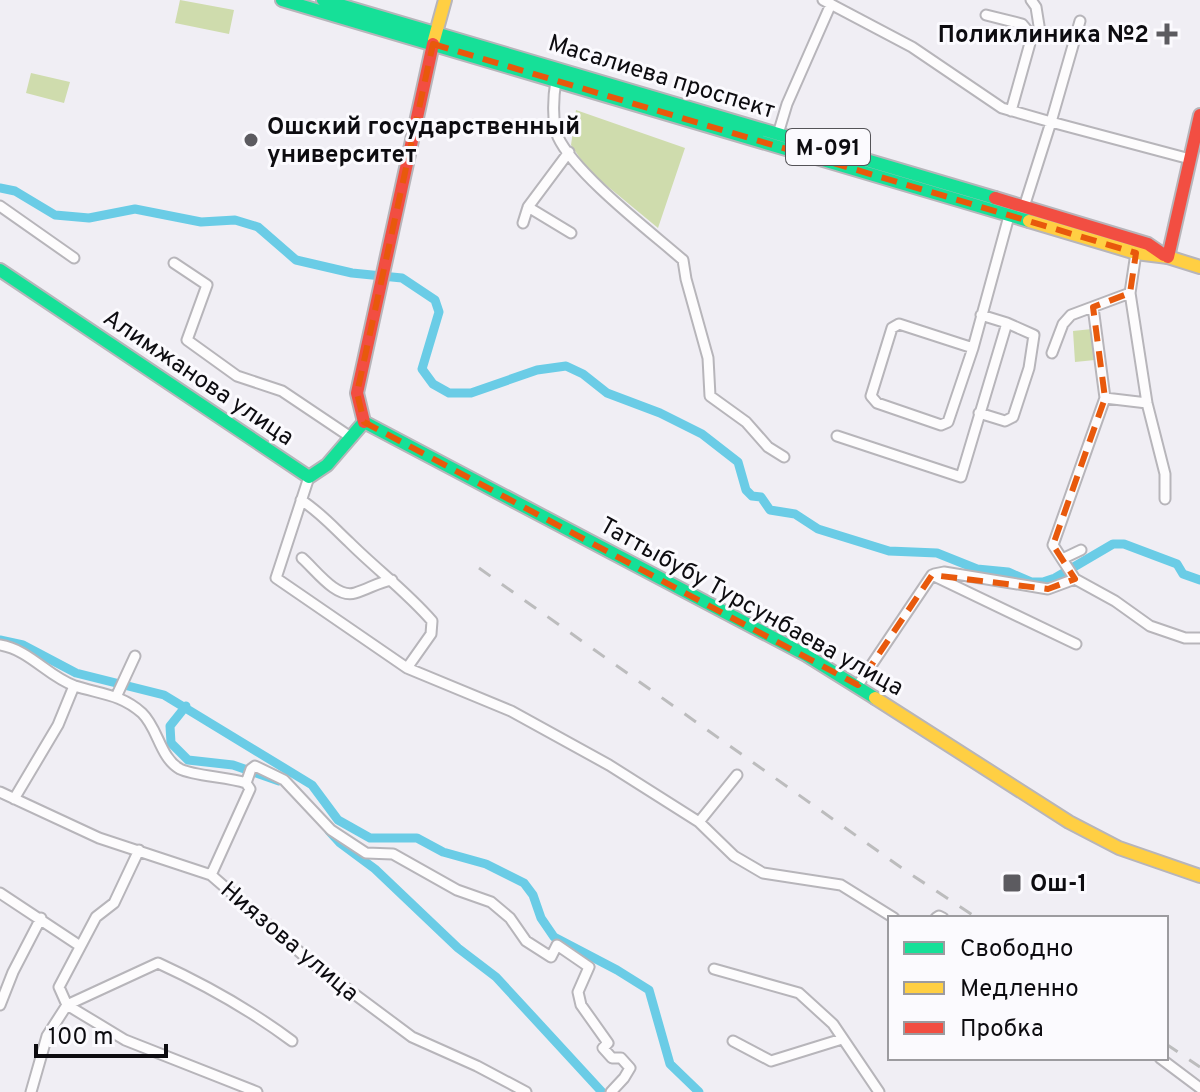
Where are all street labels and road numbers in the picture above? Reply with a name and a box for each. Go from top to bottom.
street label: Масалиева проспект [544,29,778,127]
road number: М-091 [786,129,870,165]
street label: Алимжанова улица [97,304,299,454]
street label: Таттыбубу Турсунбаева улица [594,512,908,704]
street label: Ниязова улица [213,876,364,1009]

